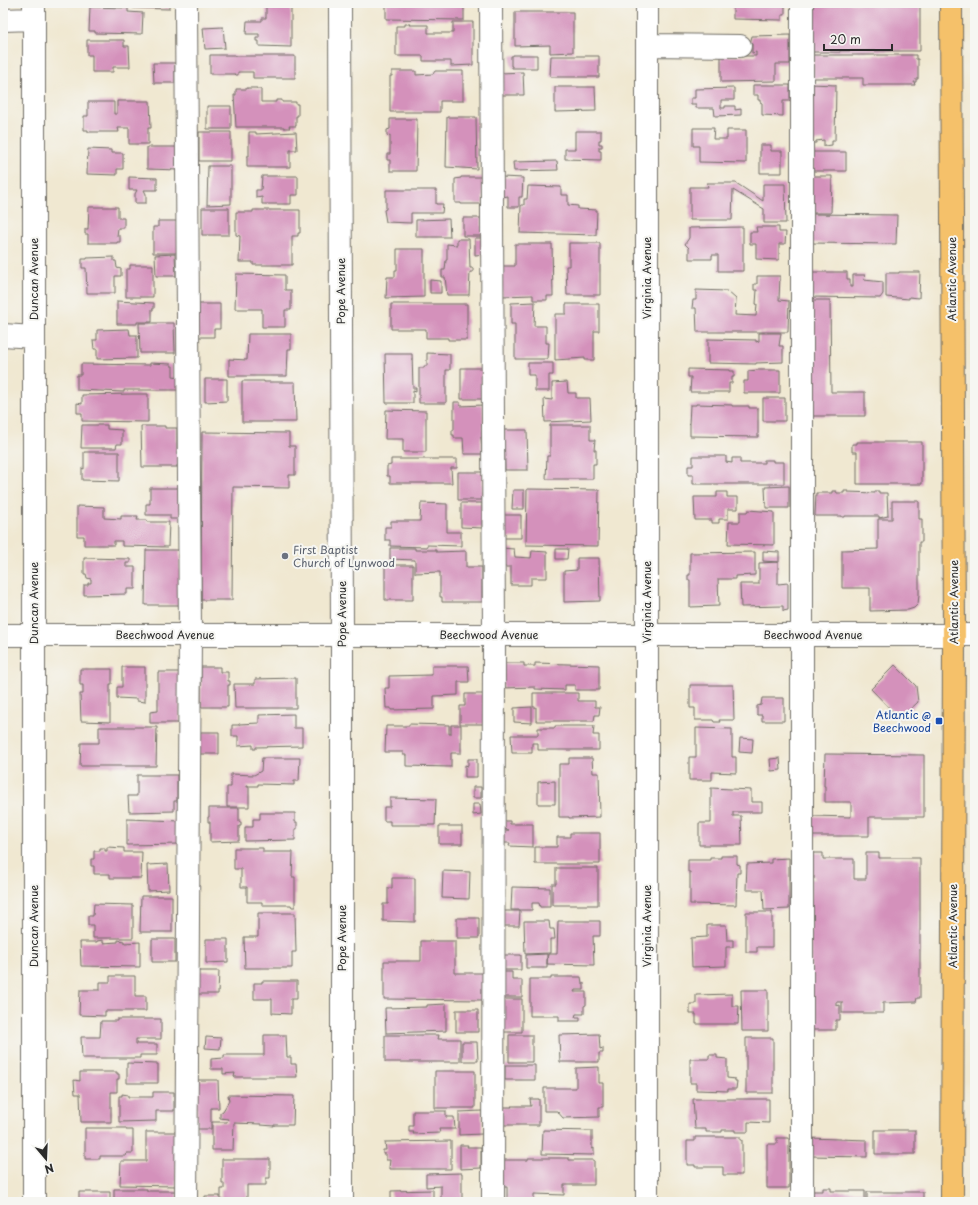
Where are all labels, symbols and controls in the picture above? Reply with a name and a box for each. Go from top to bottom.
scale bar [824,26,892,52]
text: 20 m [830,30,861,48]
street label: Virginia Avenue [638,237,655,319]
street label: Atlantic Avenue [943,237,960,321]
street label: Duncan Avenue [25,238,42,320]
street label: Pope Avenue [332,258,349,324]
place label: First Baptist Church of Lynwood [293,541,395,571]
marker: First Baptist Church of Lynwood [280,551,290,561]
street label: Atlantic Avenue [945,560,962,644]
street label: Virginia Avenue [638,561,655,643]
street label: Duncan Avenue [25,562,42,644]
street label: Pope Avenue [333,581,350,647]
street label: Beechwood Avenue [115,626,215,643]
street label: Beechwood Avenue [439,626,539,643]
street label: Beechwood Avenue [763,626,863,643]
place label: Atlantic @ Beechwood [873,706,931,736]
marker: Atlantic @ Beechwood [934,716,944,726]
street label: Atlantic Avenue [944,884,961,968]
street label: Duncan Avenue [25,885,42,967]
street label: Virginia Avenue [638,885,655,967]
street label: Pope Avenue [333,905,350,971]
north arrow [26,1139,66,1179]
text: N [42,1159,56,1178]

